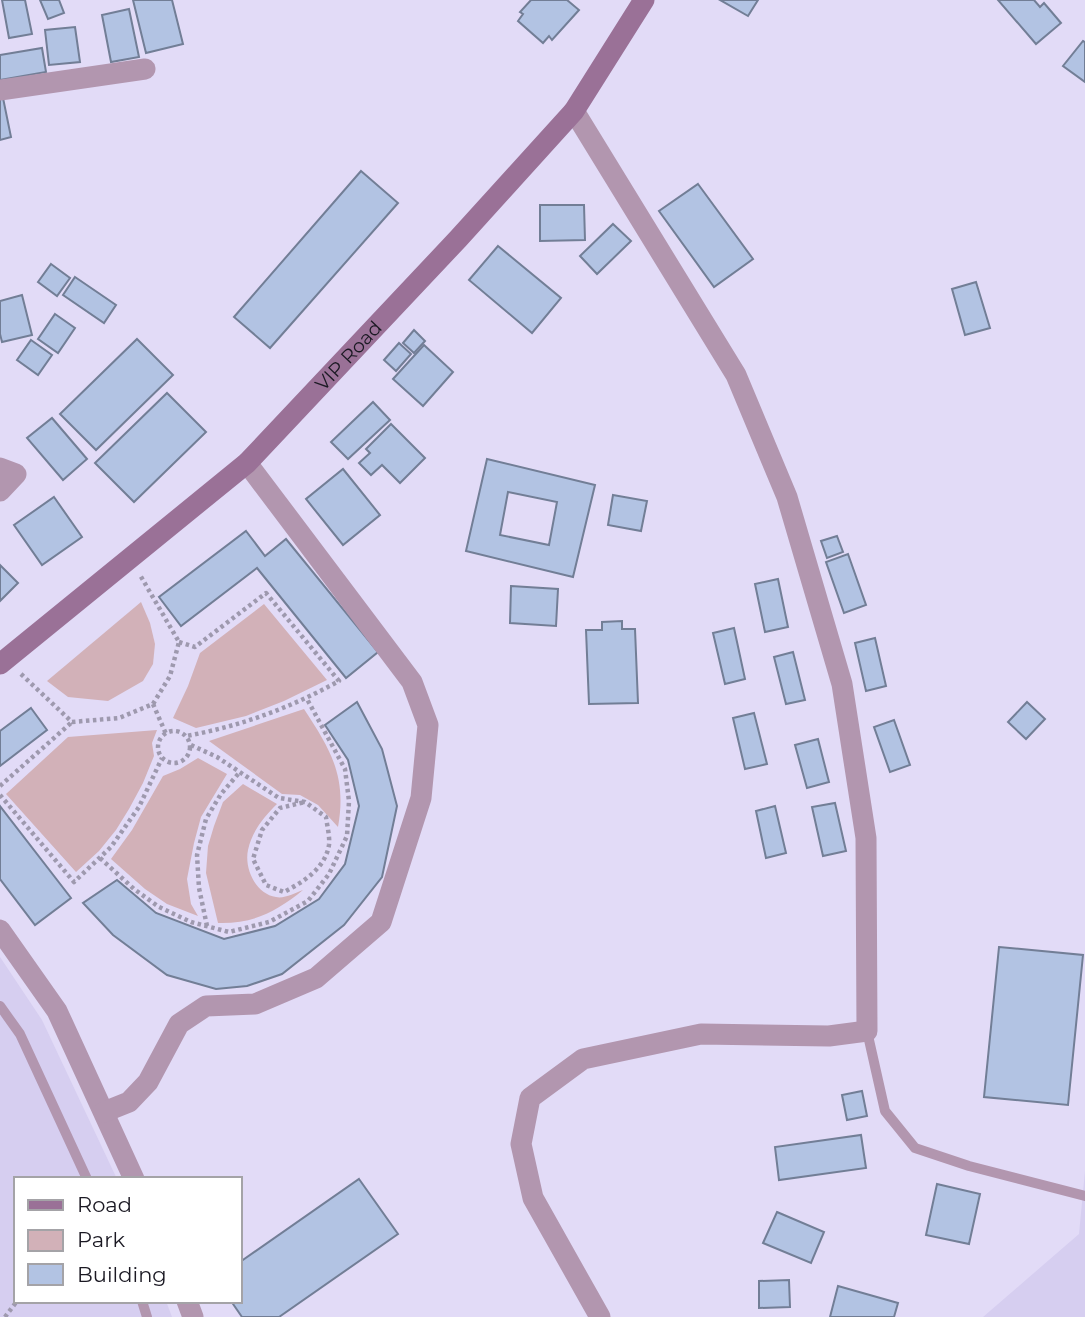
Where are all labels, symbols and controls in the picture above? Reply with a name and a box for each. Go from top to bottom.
street label: VIP Road [310,316,386,395]
legend [14,1177,242,1303]
text: Road [77,1192,132,1217]
text: Park [77,1227,125,1252]
text: Building [77,1262,167,1287]

